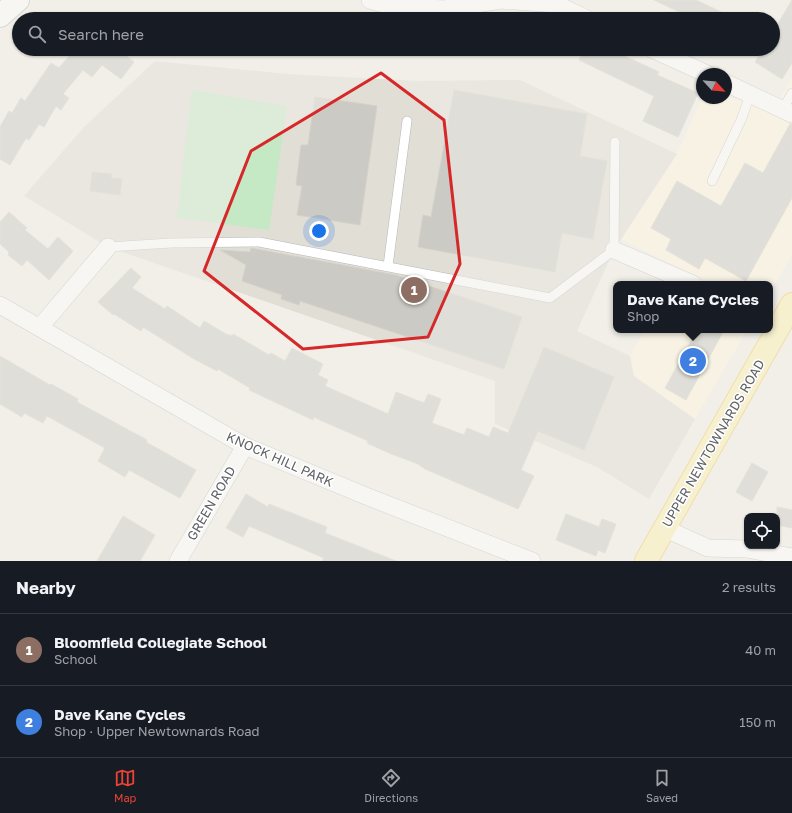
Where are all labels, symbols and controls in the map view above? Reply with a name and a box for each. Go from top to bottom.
search box [12,12,780,56]
icon: search [26,23,48,45]
text: Search here [58,25,144,43]
north arrow [696,68,732,104]
your location [309,221,329,241]
pin: 1 [401,275,427,305]
popup [613,281,773,333]
text: Dave Kane Cycles [627,290,759,308]
text: Shop [627,308,659,324]
pin: 2 [680,346,706,376]
street label: UPPER NEWTOWNARDS ROAD [658,356,768,530]
street label: KNOCK HILL PARK [224,428,336,490]
street label: GREEN ROAD [183,463,239,543]
map controls [744,513,780,549]
button: locate [744,513,780,549]
text: Nearby [16,577,76,598]
text: 2 results [722,579,776,595]
text: Bloomfield Collegiate School [54,633,267,651]
text: 1 [26,642,32,658]
text: 40 m [745,642,776,658]
text: School [54,651,97,667]
text: Dave Kane Cycles [54,705,186,723]
text: 2 [25,714,33,730]
text: 150 m [739,714,776,730]
text: Shop · Upper Newtownards Road [54,723,260,739]
tab: Map [114,767,136,804]
tab: Directions [364,767,418,804]
tab: Saved [646,767,678,804]

